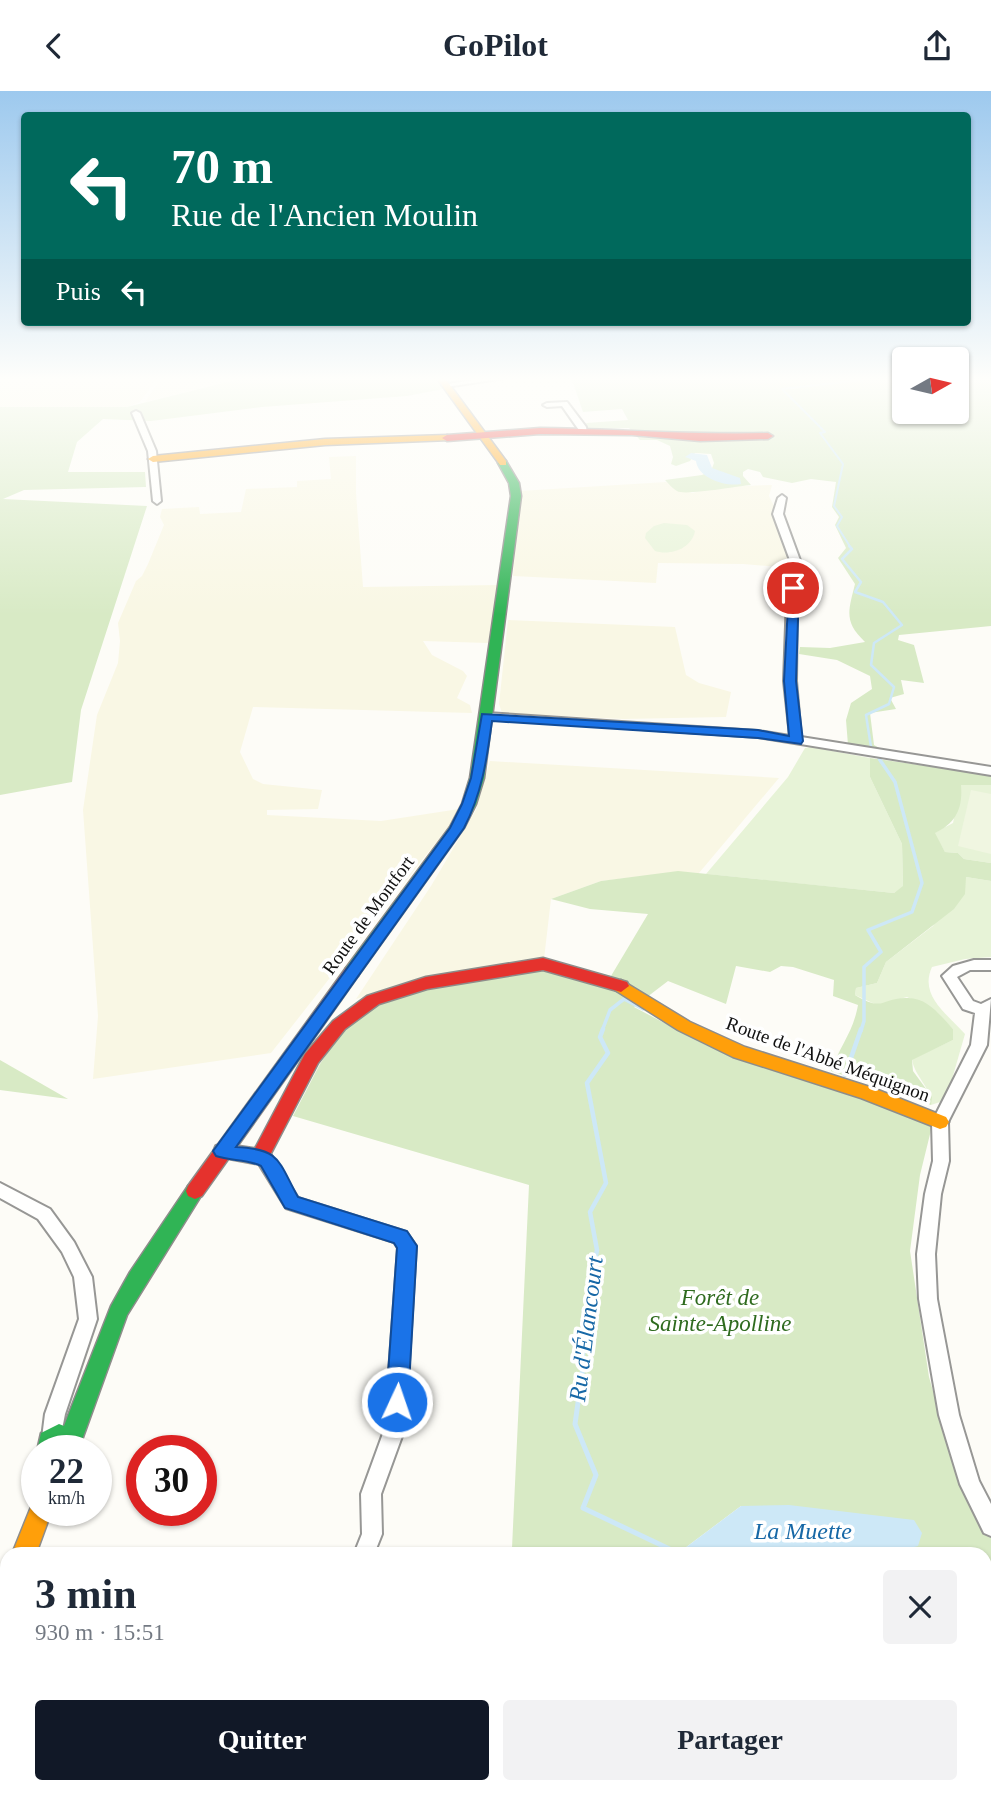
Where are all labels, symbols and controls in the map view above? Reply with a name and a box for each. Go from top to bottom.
icon: back [35,27,73,65]
text: GoPilot [443,27,548,63]
icon: share [918,27,956,65]
text: 70 m [171,139,273,194]
icon: left [56,140,147,231]
text: Rue de l'Ancien Moulin [171,197,478,233]
icon: left [115,273,153,311]
text: Puis [56,277,101,306]
north arrow [892,347,970,423]
map controls [892,347,969,424]
pin [763,558,823,618]
icon: arrive [774,569,812,607]
street label: Route de Montfort [318,851,418,978]
street label: Route de l'Abbé Méquignon [723,1012,933,1106]
water label: Ru d'Élancourt [564,1254,608,1404]
park label: Forêt de Sainte-Apolline [648,1285,792,1336]
position arrow [360,1365,434,1439]
speed limit sign: 30 [126,1435,217,1526]
text: 22 [49,1452,84,1491]
text: km/h [48,1488,85,1508]
water label: La Muette [753,1518,852,1544]
button: close [883,1570,957,1644]
text: 3 min [35,1571,137,1617]
text: 930 m · 15:51 [35,1620,165,1645]
button: Quitter [35,1700,489,1780]
button: Partager [503,1700,957,1780]

